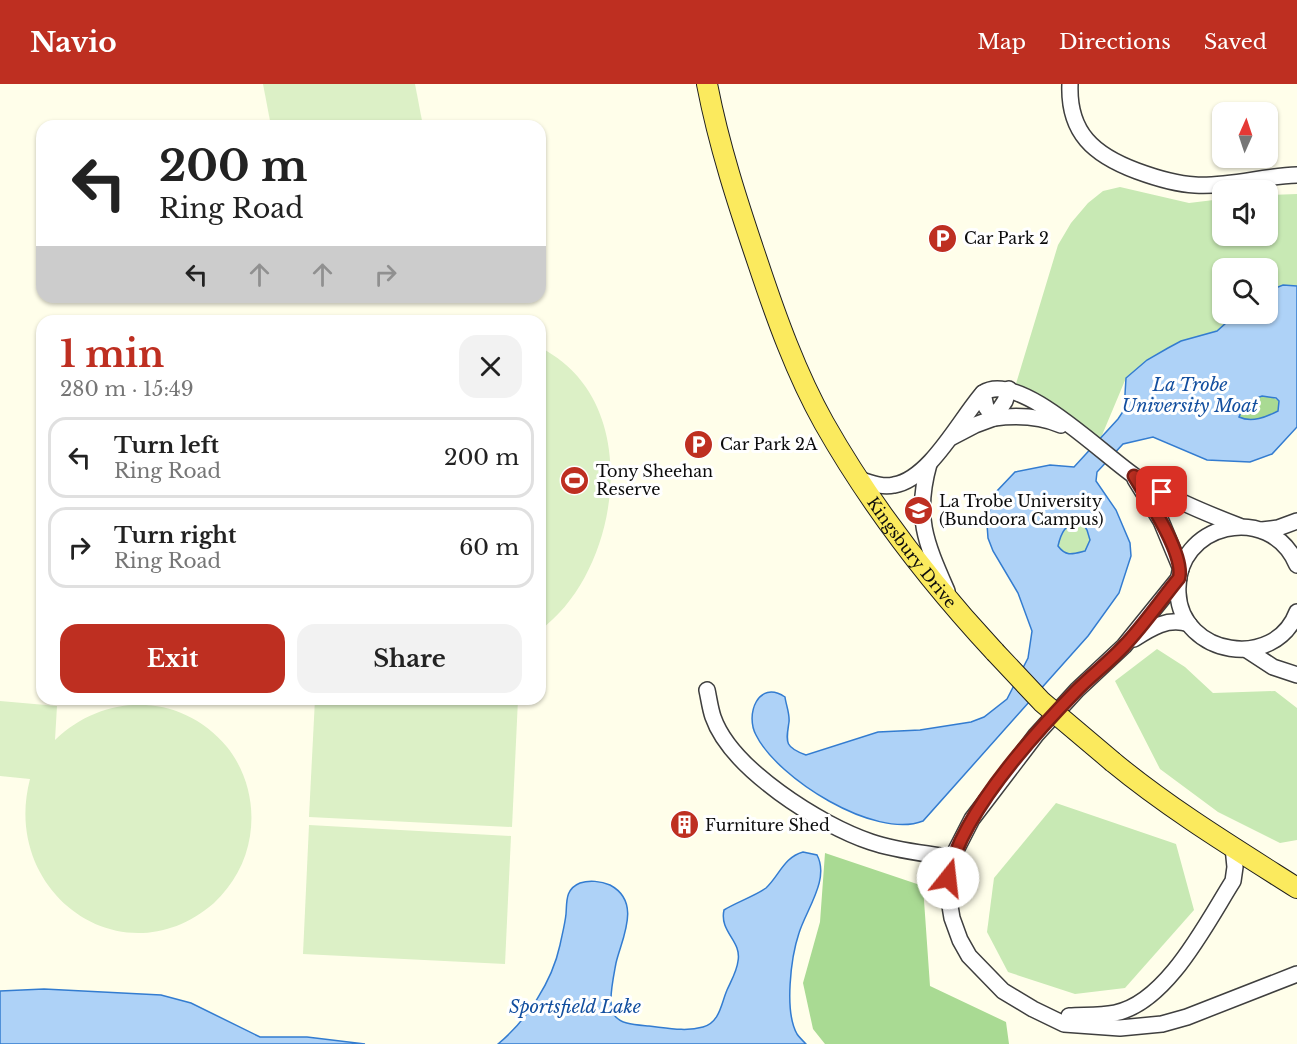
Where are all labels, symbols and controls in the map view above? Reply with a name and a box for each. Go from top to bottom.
text: Navio [30,25,117,60]
text: Map [977,29,1026,55]
text: Directions [1059,29,1171,55]
text: Saved [1204,29,1267,55]
north arrow [1212,102,1278,168]
map controls [1212,102,1278,324]
text: 200 m [159,140,307,192]
icon: left [60,144,138,222]
button: sound [1212,180,1278,246]
text: Ring Road [159,192,304,225]
parking icon: Car Park 2 [927,222,959,254]
place label: Car Park 2 [964,228,1049,248]
icon: left [180,258,213,291]
icon: ahead [243,258,276,291]
icon: ahead [306,258,339,291]
icon: right [369,258,402,291]
button: search [1212,258,1278,324]
text: 1 min [60,332,164,377]
button: close [459,335,522,398]
water label: La Trobe University Moat [1122,374,1259,417]
text: 280 m · 15:49 [60,377,194,401]
parking icon: Car Park 2A [683,428,715,460]
text: Turn left [114,432,219,459]
place label: Car Park 2A [720,434,818,454]
icon: left [63,441,96,474]
text: 200 m [444,444,519,471]
text: Ring Road [114,459,221,483]
place label: Tony Sheehan Reserve [596,461,713,499]
sports icon: Tony Sheehan Reserve [559,464,591,496]
pin [1136,466,1187,517]
icon: arrive [1145,475,1178,508]
place label: La Trobe University (Bundoora Campus) [939,491,1104,529]
street label: Kingsbury Drive [863,493,961,612]
school or university icon: La Trobe University (Bundoora Campus) [902,494,934,526]
text: Turn right [114,522,236,549]
icon: right [63,531,96,564]
text: 60 m [459,534,519,561]
text: Ring Road [114,549,221,573]
button: Exit [60,624,285,693]
button: Share [297,624,522,693]
building icon: Furniture Shed [668,809,700,841]
place label: Furniture Shed [705,815,830,835]
position arrow [916,846,980,910]
water label: Sportsfield Lake [509,996,641,1018]

